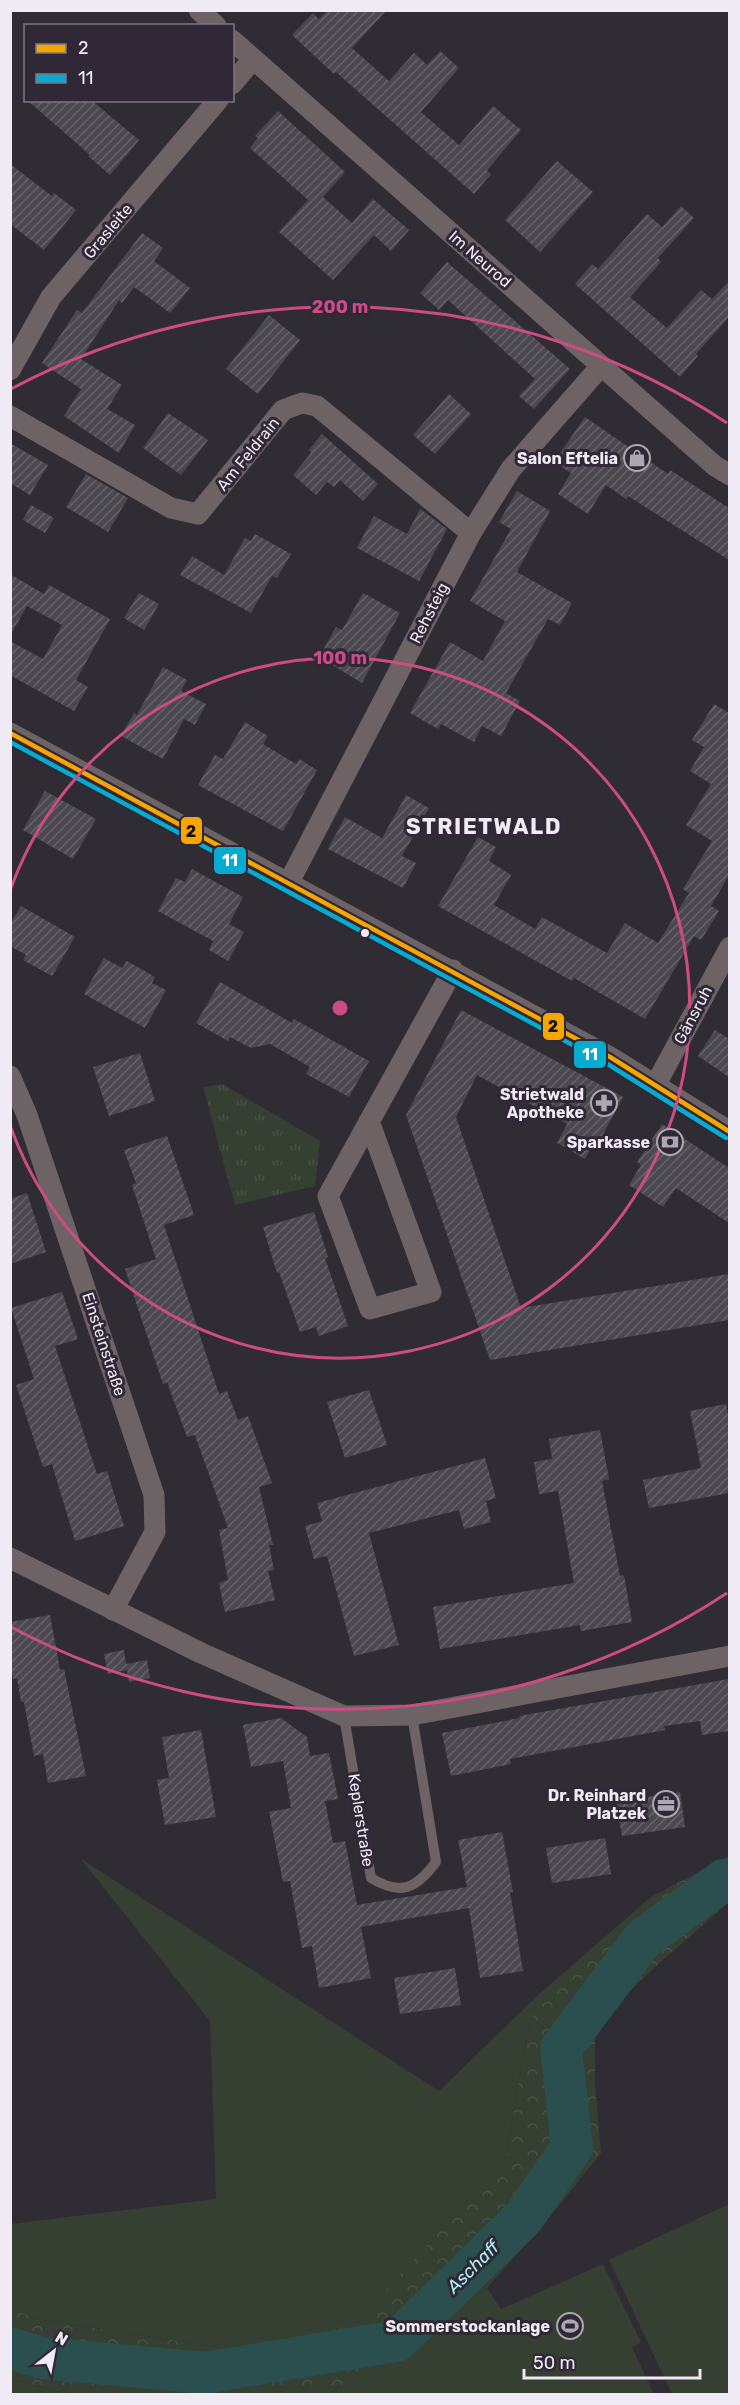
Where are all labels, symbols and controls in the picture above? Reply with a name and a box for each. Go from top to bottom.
legend [24,24,234,102]
text: 2 [78,37,89,59]
text: 11 [78,67,93,89]
street label: Grasleite [80,200,136,262]
street label: Im Neurod [445,227,515,291]
text: 200 m [312,296,368,318]
street label: Am Feldrain [213,414,283,494]
shop icon: Salon Eftelia [622,443,652,473]
place label: Salon Eftelia [517,449,618,468]
street label: Rehsteig [406,579,452,647]
text: 100 m [313,647,367,669]
district label: STRIETWALD [406,813,562,840]
line badge: 2 [180,816,203,845]
text: 2 [186,822,196,841]
line badge: 11 [213,846,247,875]
text: 11 [222,851,238,870]
unlabelled marker [359,927,371,939]
street label: Gänsruh [670,983,716,1047]
centre of rings [330,998,350,1018]
line badge: 2 [542,1012,565,1041]
text: 2 [548,1017,558,1036]
line badge: 11 [573,1040,607,1069]
text: 11 [582,1045,598,1064]
place label: Strietwald Apotheke [500,1085,584,1122]
pharmacy icon: Strietwald Apotheke [589,1088,619,1118]
bank icon: Sparkasse [655,1127,685,1157]
place label: Sparkasse [567,1133,650,1152]
street label: Einsteinstraße [78,1290,130,1398]
street label: Keplerstraße [344,1772,378,1868]
place label: Dr. Reinhard Platzek [548,1786,647,1823]
office icon: Dr. Reinhard Platzek [651,1789,681,1819]
water label: Aschaff [442,2235,505,2298]
sports icon: Sommerstockanlage [555,2311,585,2341]
place label: Sommerstockanlage [385,2317,550,2336]
north arrow [24,2321,84,2381]
text: N [52,2327,71,2350]
scale bar [524,2342,700,2380]
text: 50 m [533,2352,576,2374]

